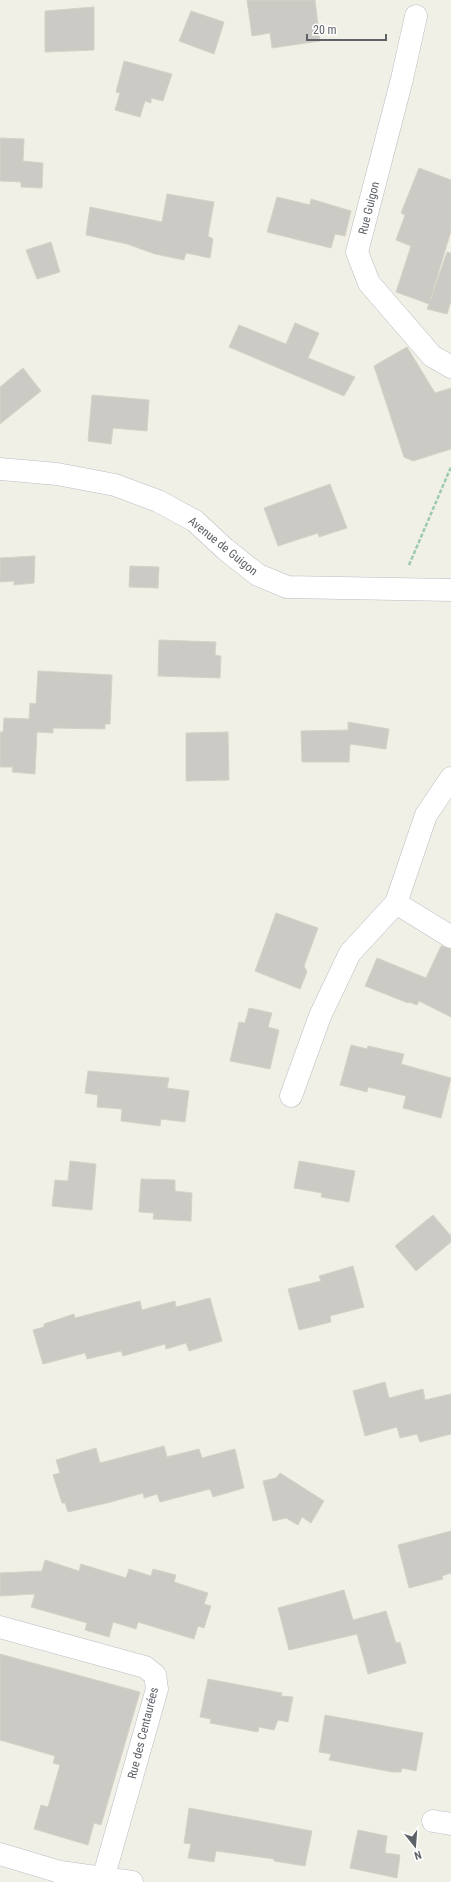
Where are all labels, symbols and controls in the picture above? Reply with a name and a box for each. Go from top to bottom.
scale bar [307,16,386,42]
text: 20 m [313,23,337,37]
street label: Rue Guigon [356,180,382,236]
street label: Avenue de Guigon [186,514,261,578]
street label: Rue des Centaurées [125,1686,161,1780]
north arrow [395,1826,435,1866]
text: N [412,1848,423,1862]

